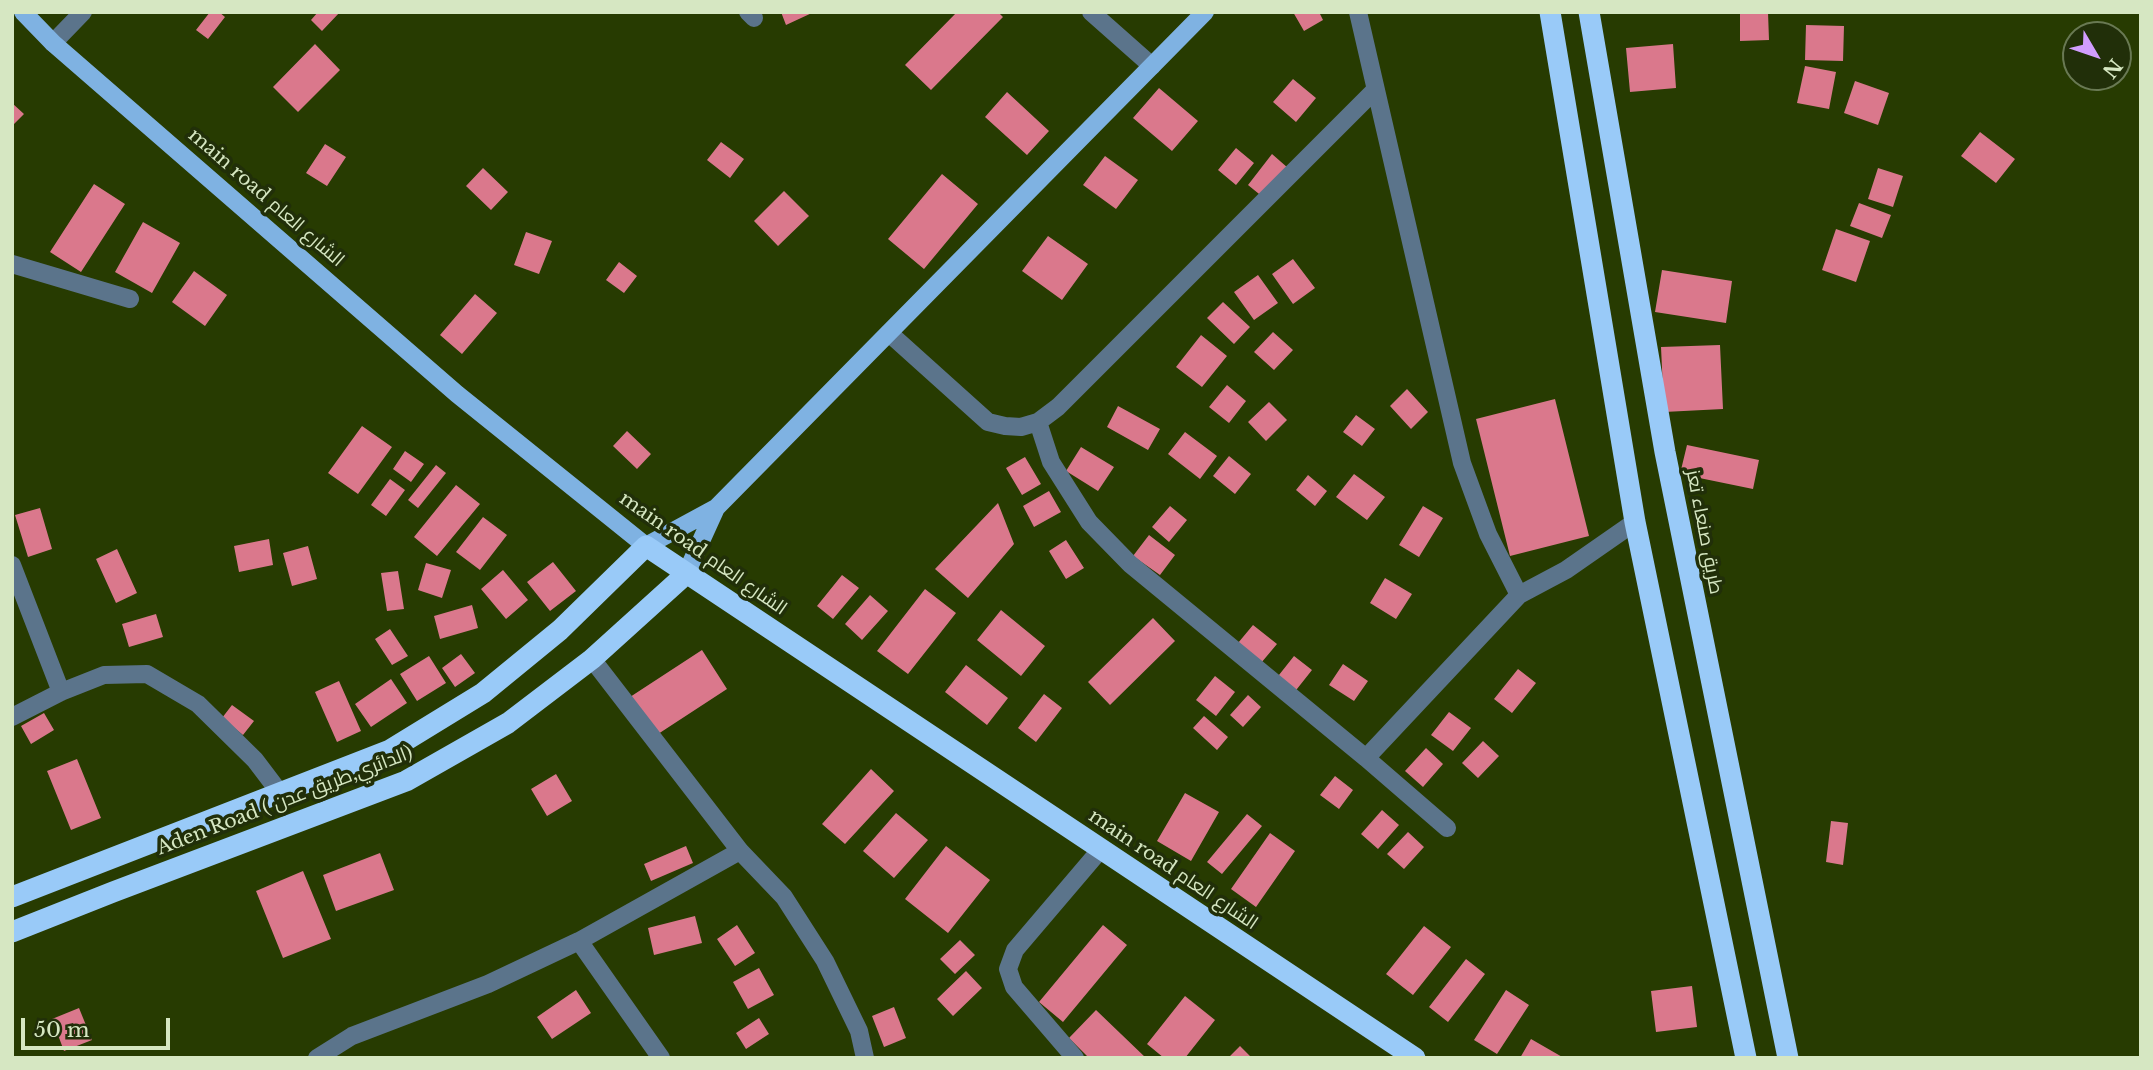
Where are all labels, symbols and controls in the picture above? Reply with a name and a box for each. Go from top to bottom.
north arrow [2062,21,2132,91]
text: N [2098,54,2127,82]
street label: main road الشارع العام [183,124,349,272]
street label: طريق صنعاء تعز [1681,468,1727,596]
street label: main road الشارع العام [615,488,791,620]
street label: Aden Road ( الدائري,طريق عدن) [154,742,416,860]
street label: main road الشارع العام [1084,805,1262,935]
scale bar [24,1004,173,1048]
text: 50 m [34,1017,89,1043]

